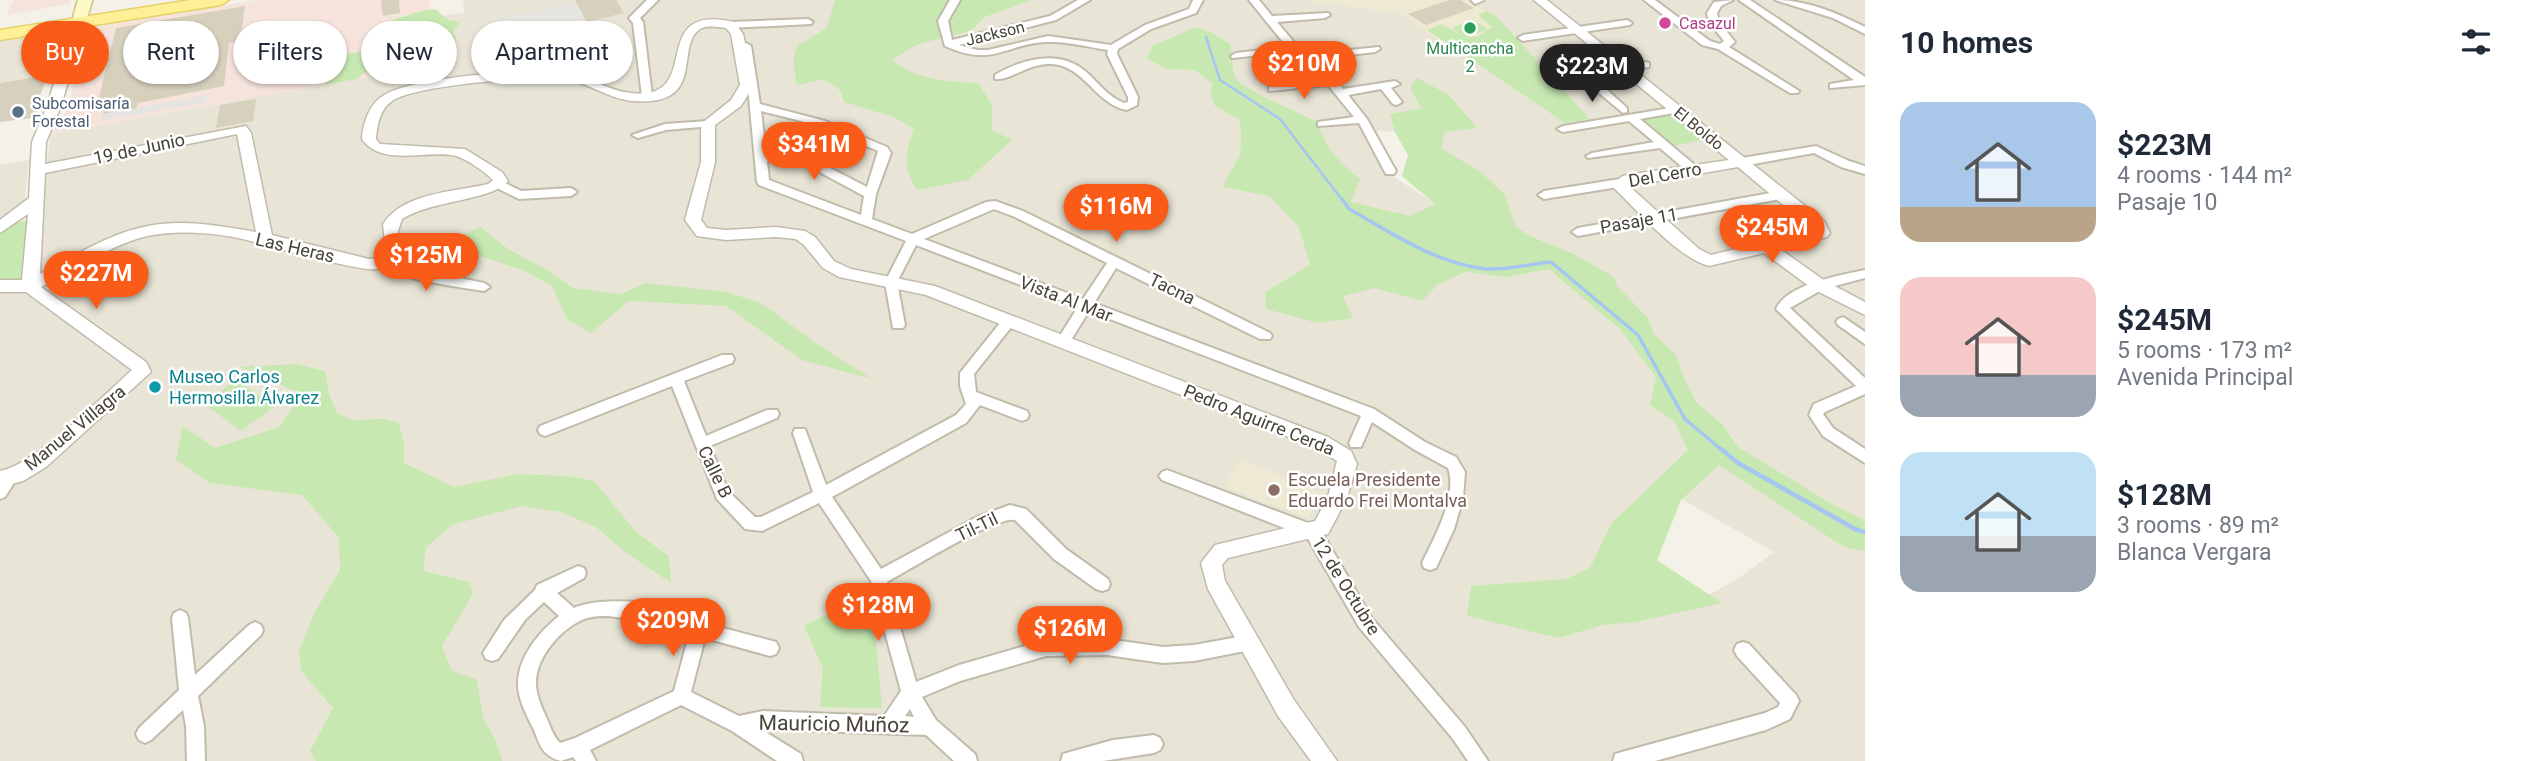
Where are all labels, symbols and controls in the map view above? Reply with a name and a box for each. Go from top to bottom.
place label: Casazul [1679,14,1736,33]
marker: Casazul [1657,15,1673,31]
street label: Jackson [964,17,1027,50]
marker: Multicancha 2 [1462,20,1478,36]
chip: Buy [21,21,109,84]
chip: Rent [123,21,219,84]
chip: Filters [233,21,347,84]
chip: New [361,21,457,84]
chip: Apartment [471,21,633,84]
icon: filters [2457,23,2495,61]
text: 10 homes [1900,25,2033,60]
place label: Multicancha 2 [1426,39,1514,76]
pin: $210M [1255,42,1353,101]
pin: $223M [1543,44,1641,104]
text: $210M [1268,50,1340,77]
text: $223M [1556,53,1628,80]
place label: Subcomisaría Forestal [32,94,130,131]
street label: El Boldo [1670,103,1727,154]
marker: Subcomisaría Forestal [10,104,26,120]
pin: $341M [765,122,863,182]
text: $223M [2117,127,2212,162]
street label: 19 de Junio [91,129,187,168]
icon: home [1956,130,2040,214]
text: $341M [778,131,850,158]
street label: Del Cerro [1627,158,1703,191]
text: 4 rooms · 144 m² [2117,162,2292,189]
pin: $116M [1067,184,1165,244]
text: Pasaje 10 [2117,189,2218,216]
text: $116M [1080,193,1152,220]
street label: Pasaje 11 [1598,203,1679,238]
pin: $245M [1723,205,1821,265]
text: $245M [1736,214,1808,241]
street label: Las Heras [254,228,337,267]
pin: $125M [377,233,475,293]
text: $125M [390,242,462,269]
pin: $227M [47,252,145,311]
text: $227M [60,260,132,287]
street label: Tacna [1146,268,1199,309]
street label: Vista Al Mar [1017,271,1115,326]
text: $245M [2117,302,2212,337]
icon: home [1956,305,2040,389]
text: 5 rooms · 173 m² [2117,337,2292,364]
text: Avenida Principal [2117,364,2293,391]
place label: Museo Carlos Hermosilla Álvarez [169,366,319,408]
marker: Museo Carlos Hermosilla Álvarez [147,379,163,395]
street label: Manuel Villagra [20,380,129,475]
street label: Pedro Aguirre Cerda [1181,380,1338,459]
street label: Calle B [694,442,737,501]
place label: Escuela Presidente Eduardo Frei Montalva [1288,469,1467,511]
text: $128M [2117,477,2212,512]
icon: home [1956,480,2040,564]
marker: Escuela Presidente Eduardo Frei Montalva [1266,482,1282,498]
street label: Til-Til [952,507,1001,546]
text: 3 rooms · 89 m² [2117,512,2279,539]
street label: 12 de Octubre [1308,533,1385,639]
text: Blanca Vergara [2117,539,2272,566]
pin: $128M [829,584,927,643]
text: $128M [842,592,914,619]
pin: $209M [624,598,722,658]
pin: $126M [1021,606,1119,666]
text: $209M [637,607,709,634]
text: $126M [1034,615,1106,642]
street label: Mauricio Muñoz [759,711,909,737]

